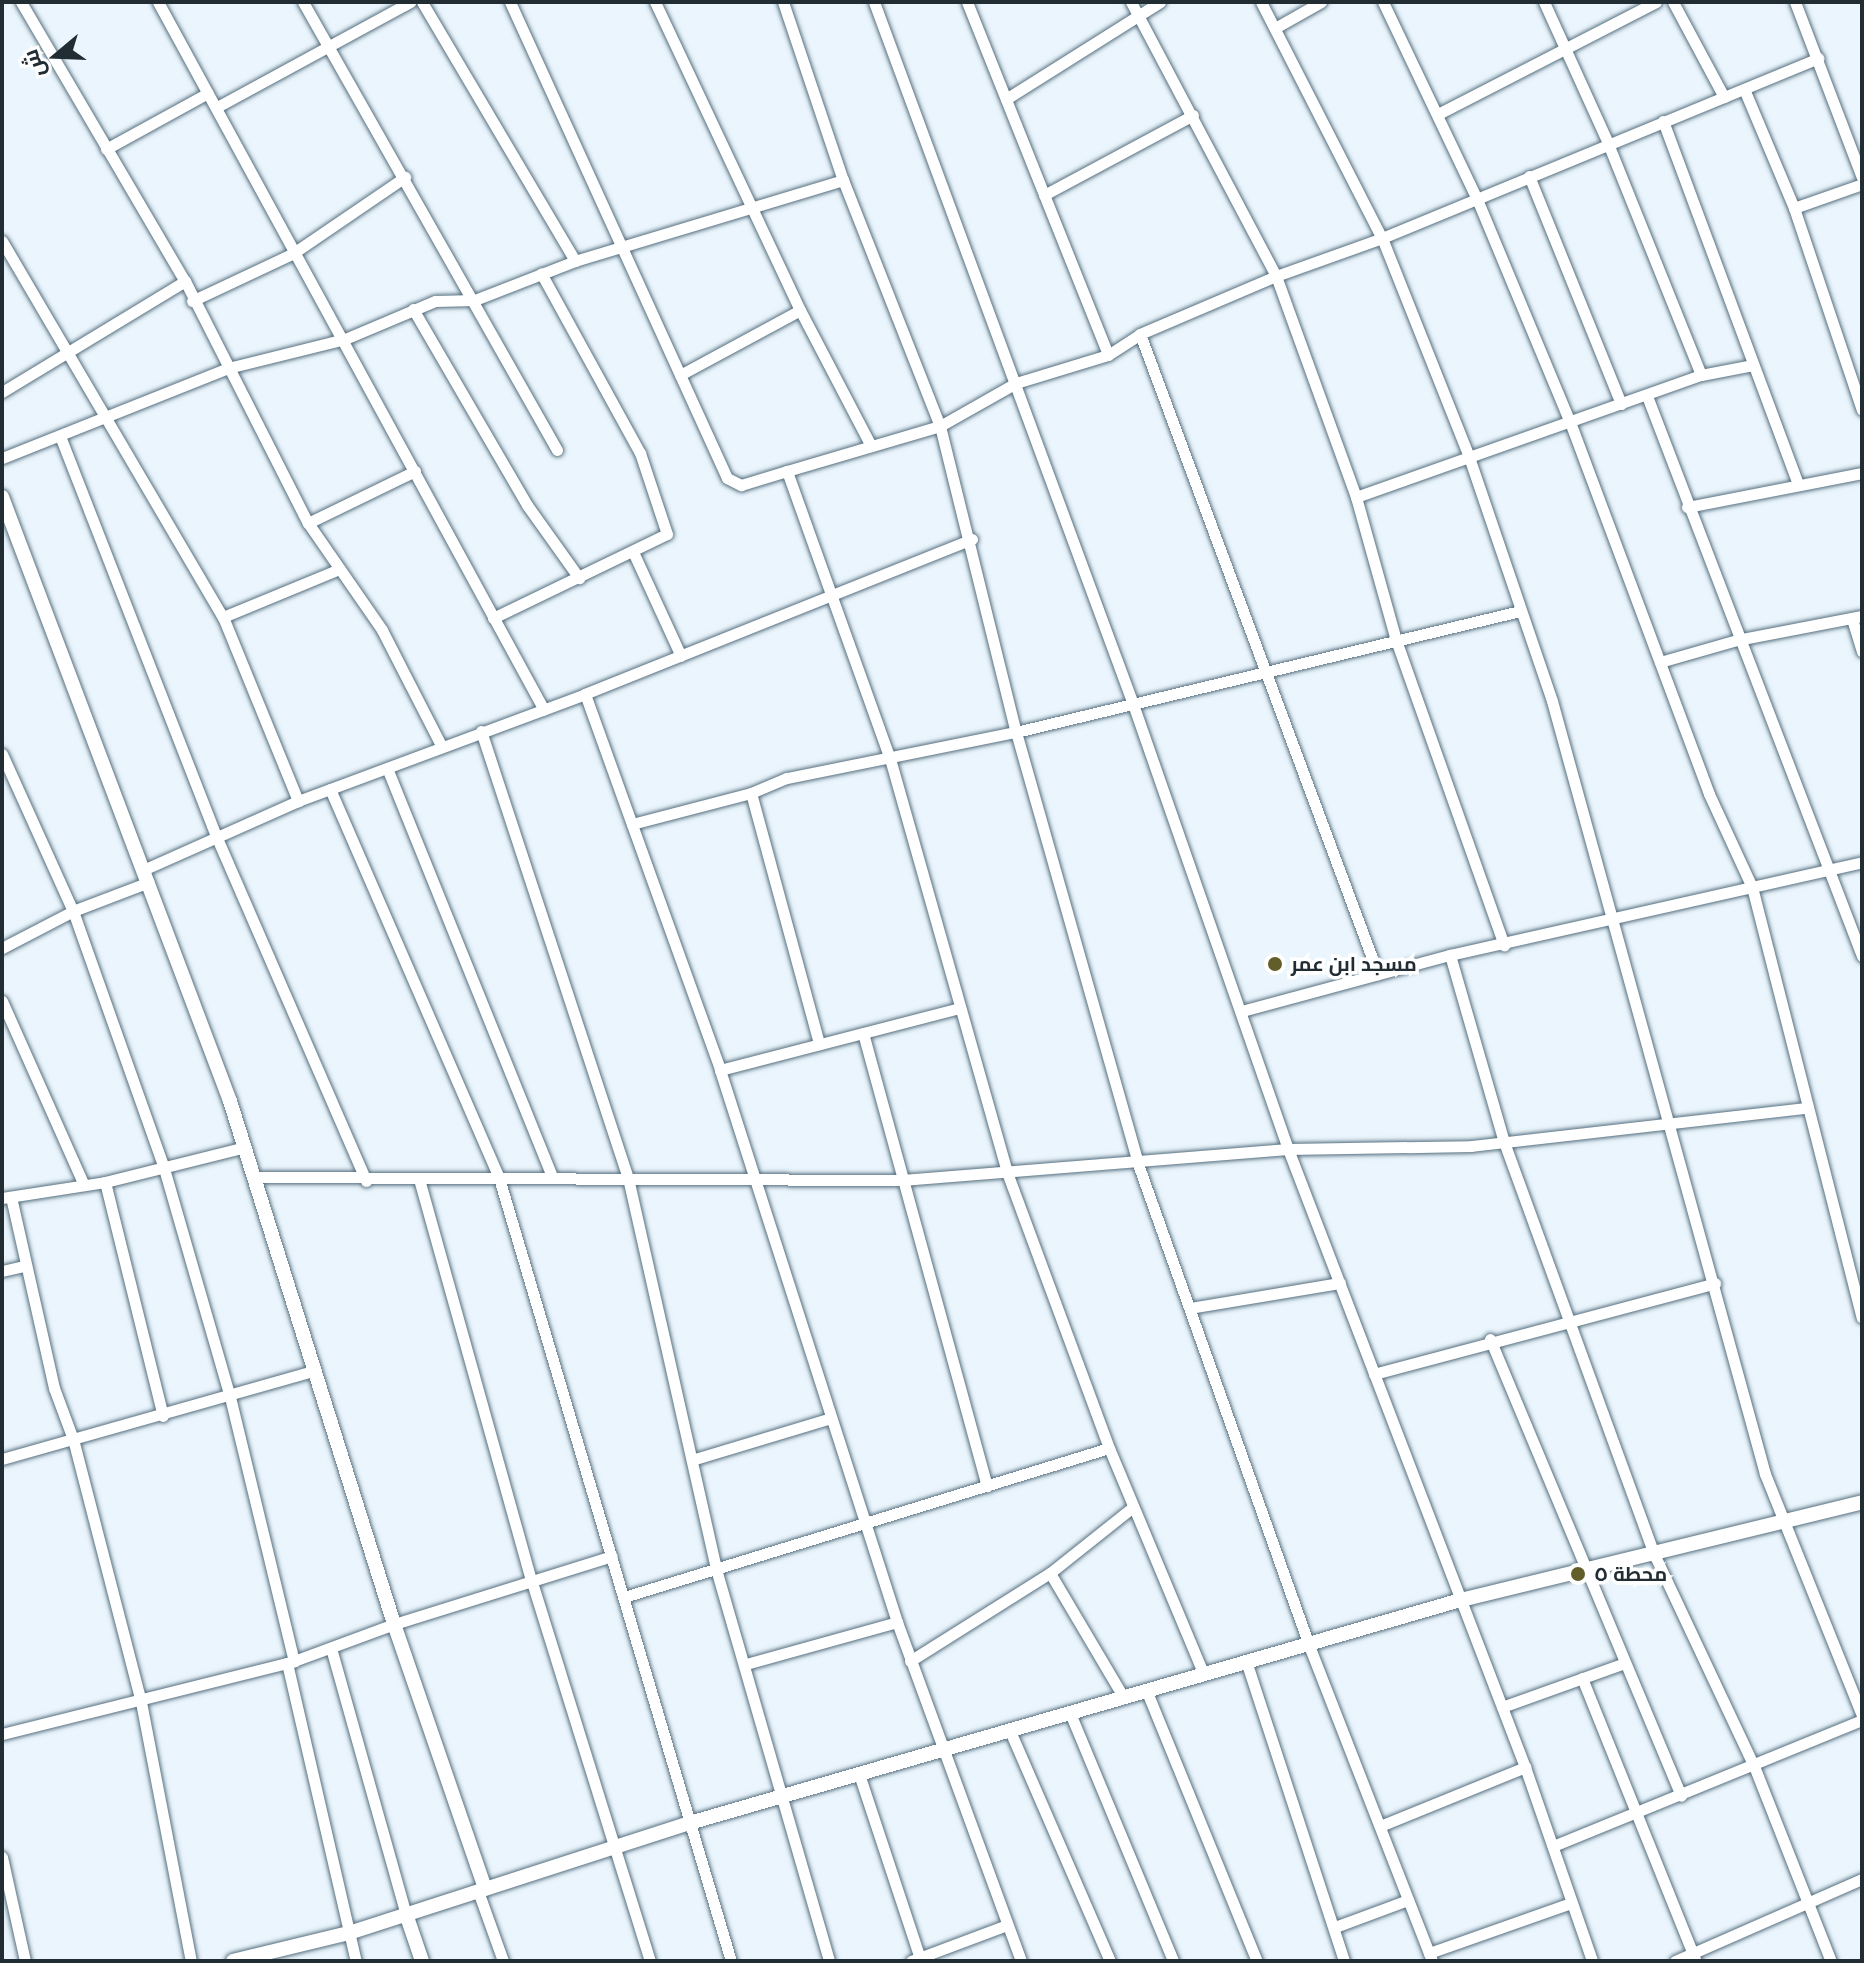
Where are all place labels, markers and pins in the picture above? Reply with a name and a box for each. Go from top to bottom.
place label: مسجد ابن عمر [1291,952,1417,976]
marker: مسجد ابن عمر [1266,955,1284,973]
place label: محطة ٥ [1594,1562,1667,1586]
marker: محطة ٥ [1569,1565,1587,1583]

